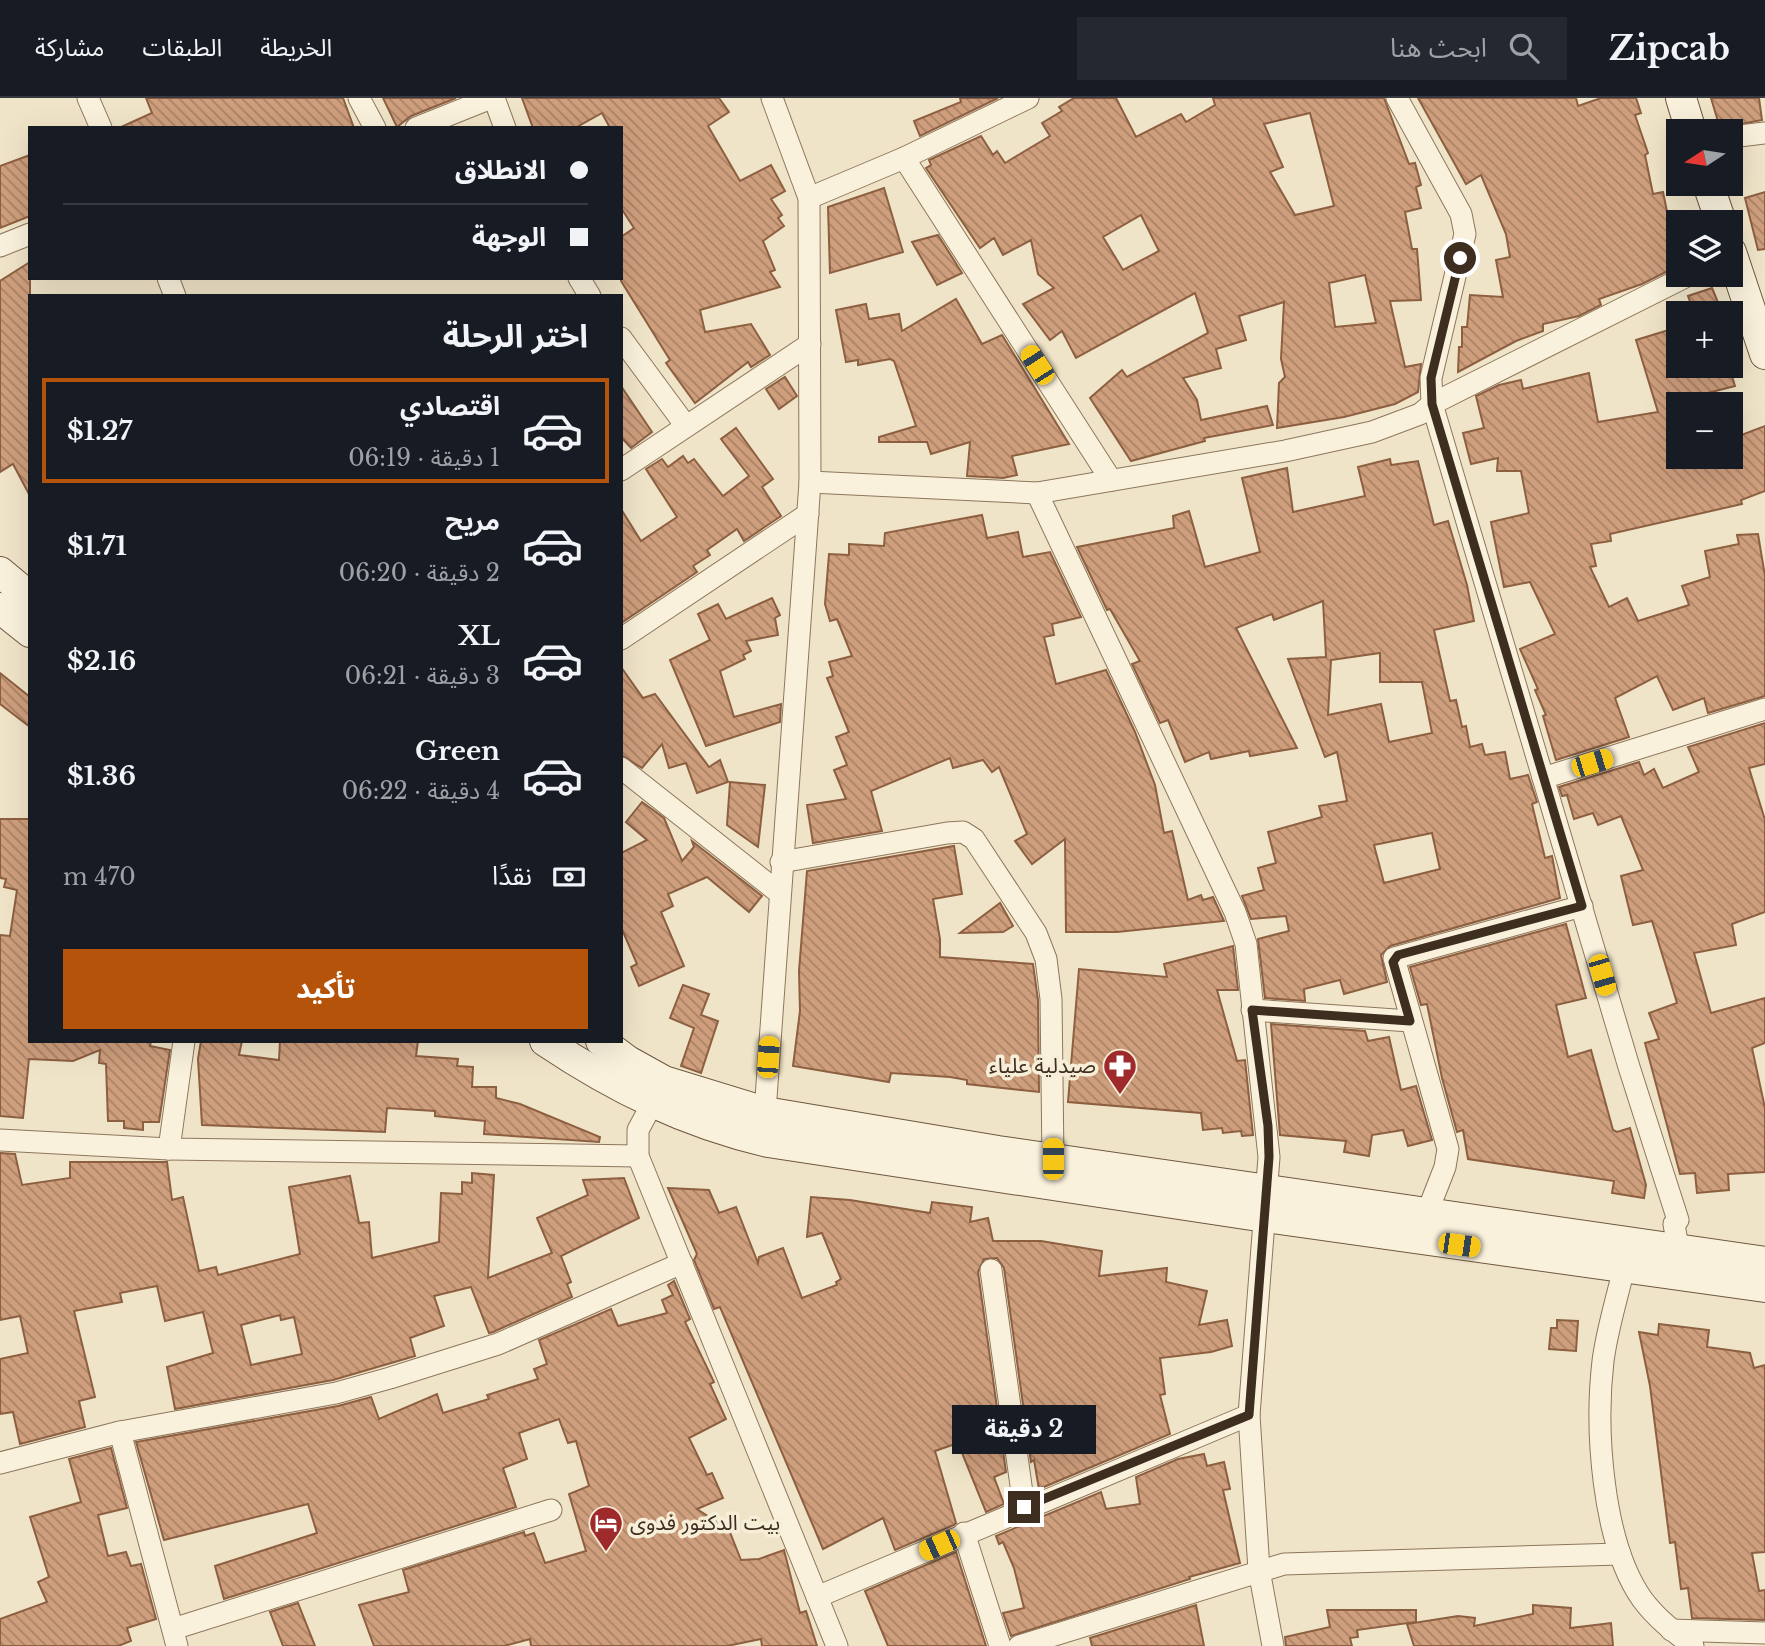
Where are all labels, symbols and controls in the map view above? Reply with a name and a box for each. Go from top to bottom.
search box [1077,17,1567,80]
text: Zipcab [1609,28,1730,69]
icon: search [1505,29,1543,67]
text: ابحث هنا [1390,32,1487,64]
text: مشاركة [35,33,104,62]
text: الطبقات [142,33,222,62]
text: الخريطة [260,33,332,62]
north arrow [1666,119,1743,196]
map controls [1666,119,1743,469]
text: الانطلاق [455,154,546,186]
button: layers [1666,210,1743,287]
text: الوجهة [472,221,546,253]
route start [1444,242,1476,274]
button: + [1666,301,1743,378]
text: اختر الرحلة [443,316,588,356]
car [1017,342,1058,388]
text: اقتصادي [400,390,500,422]
button: − [1666,392,1743,469]
icon: car [521,399,584,462]
text: $1.27 [67,415,132,447]
text: 1 دقيقة · 06:19 [348,444,500,472]
text: مريح [445,505,500,537]
icon: car [521,514,584,577]
text: $1.71 [67,530,127,562]
text: 2 دقيقة · 06:20 [339,559,500,587]
text: XL [458,620,500,652]
icon: car [521,629,584,692]
text: $2.16 [67,645,136,677]
text: 3 دقيقة · 06:21 [345,662,500,690]
text: Green [415,735,500,767]
icon: car [521,744,584,807]
car [1569,747,1616,779]
text: $1.36 [67,760,136,792]
text: 4 دقيقة · 06:22 [342,777,500,805]
icon: cash [550,858,588,896]
text: نقدًا [492,860,532,892]
text: 470 m [63,863,136,891]
button: تأكيد [63,949,588,1029]
car [1587,952,1618,998]
car [757,1035,780,1079]
pharmacy icon: صيدلية علياء [1101,1047,1139,1096]
place label: صيدلية علياء [989,1053,1096,1079]
car [1043,1138,1064,1180]
car [1437,1232,1482,1258]
callout: 2 دقيقة [952,1406,1096,1454]
text: 2 دقيقة [985,1415,1063,1443]
route end [1008,1491,1040,1523]
hotel icon: بيت الدكتور فدوى [587,1504,625,1553]
place label: بيت الدكتور فدوى [630,1510,780,1536]
car [916,1527,963,1563]

